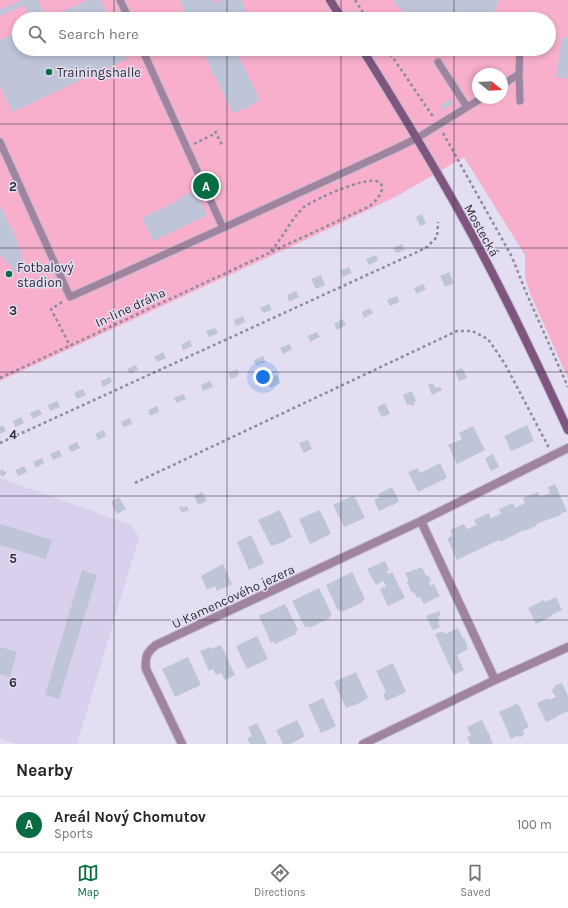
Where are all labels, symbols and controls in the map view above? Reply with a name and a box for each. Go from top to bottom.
search box [12,12,556,56]
icon: search [26,23,48,45]
text: Search here [58,25,139,43]
place label: Trainingshalle [57,65,141,80]
marker: Trainingshalle [44,67,54,77]
north arrow [472,68,508,104]
pin: A [193,171,219,201]
text: 2 [9,179,17,194]
street label: Mostecká [461,201,502,259]
place label: Fotbalový stadion [17,260,74,290]
marker: Fotbalový stadion [4,269,14,279]
street label: In-line dráha [93,285,168,330]
text: 3 [9,303,17,318]
your location [253,367,273,387]
text: 4 [9,427,17,442]
text: 5 [9,551,17,566]
street label: U Kamencového jezera [169,561,297,632]
text: 6 [9,675,17,690]
text: Nearby [16,760,73,780]
text: Areál Nový Chomutov [54,808,206,826]
text: A [25,817,33,832]
text: 100 m [517,817,552,832]
text: Sports [54,826,93,841]
tab: Map [77,862,99,899]
tab: Directions [254,862,306,899]
tab: Saved [460,862,491,899]

